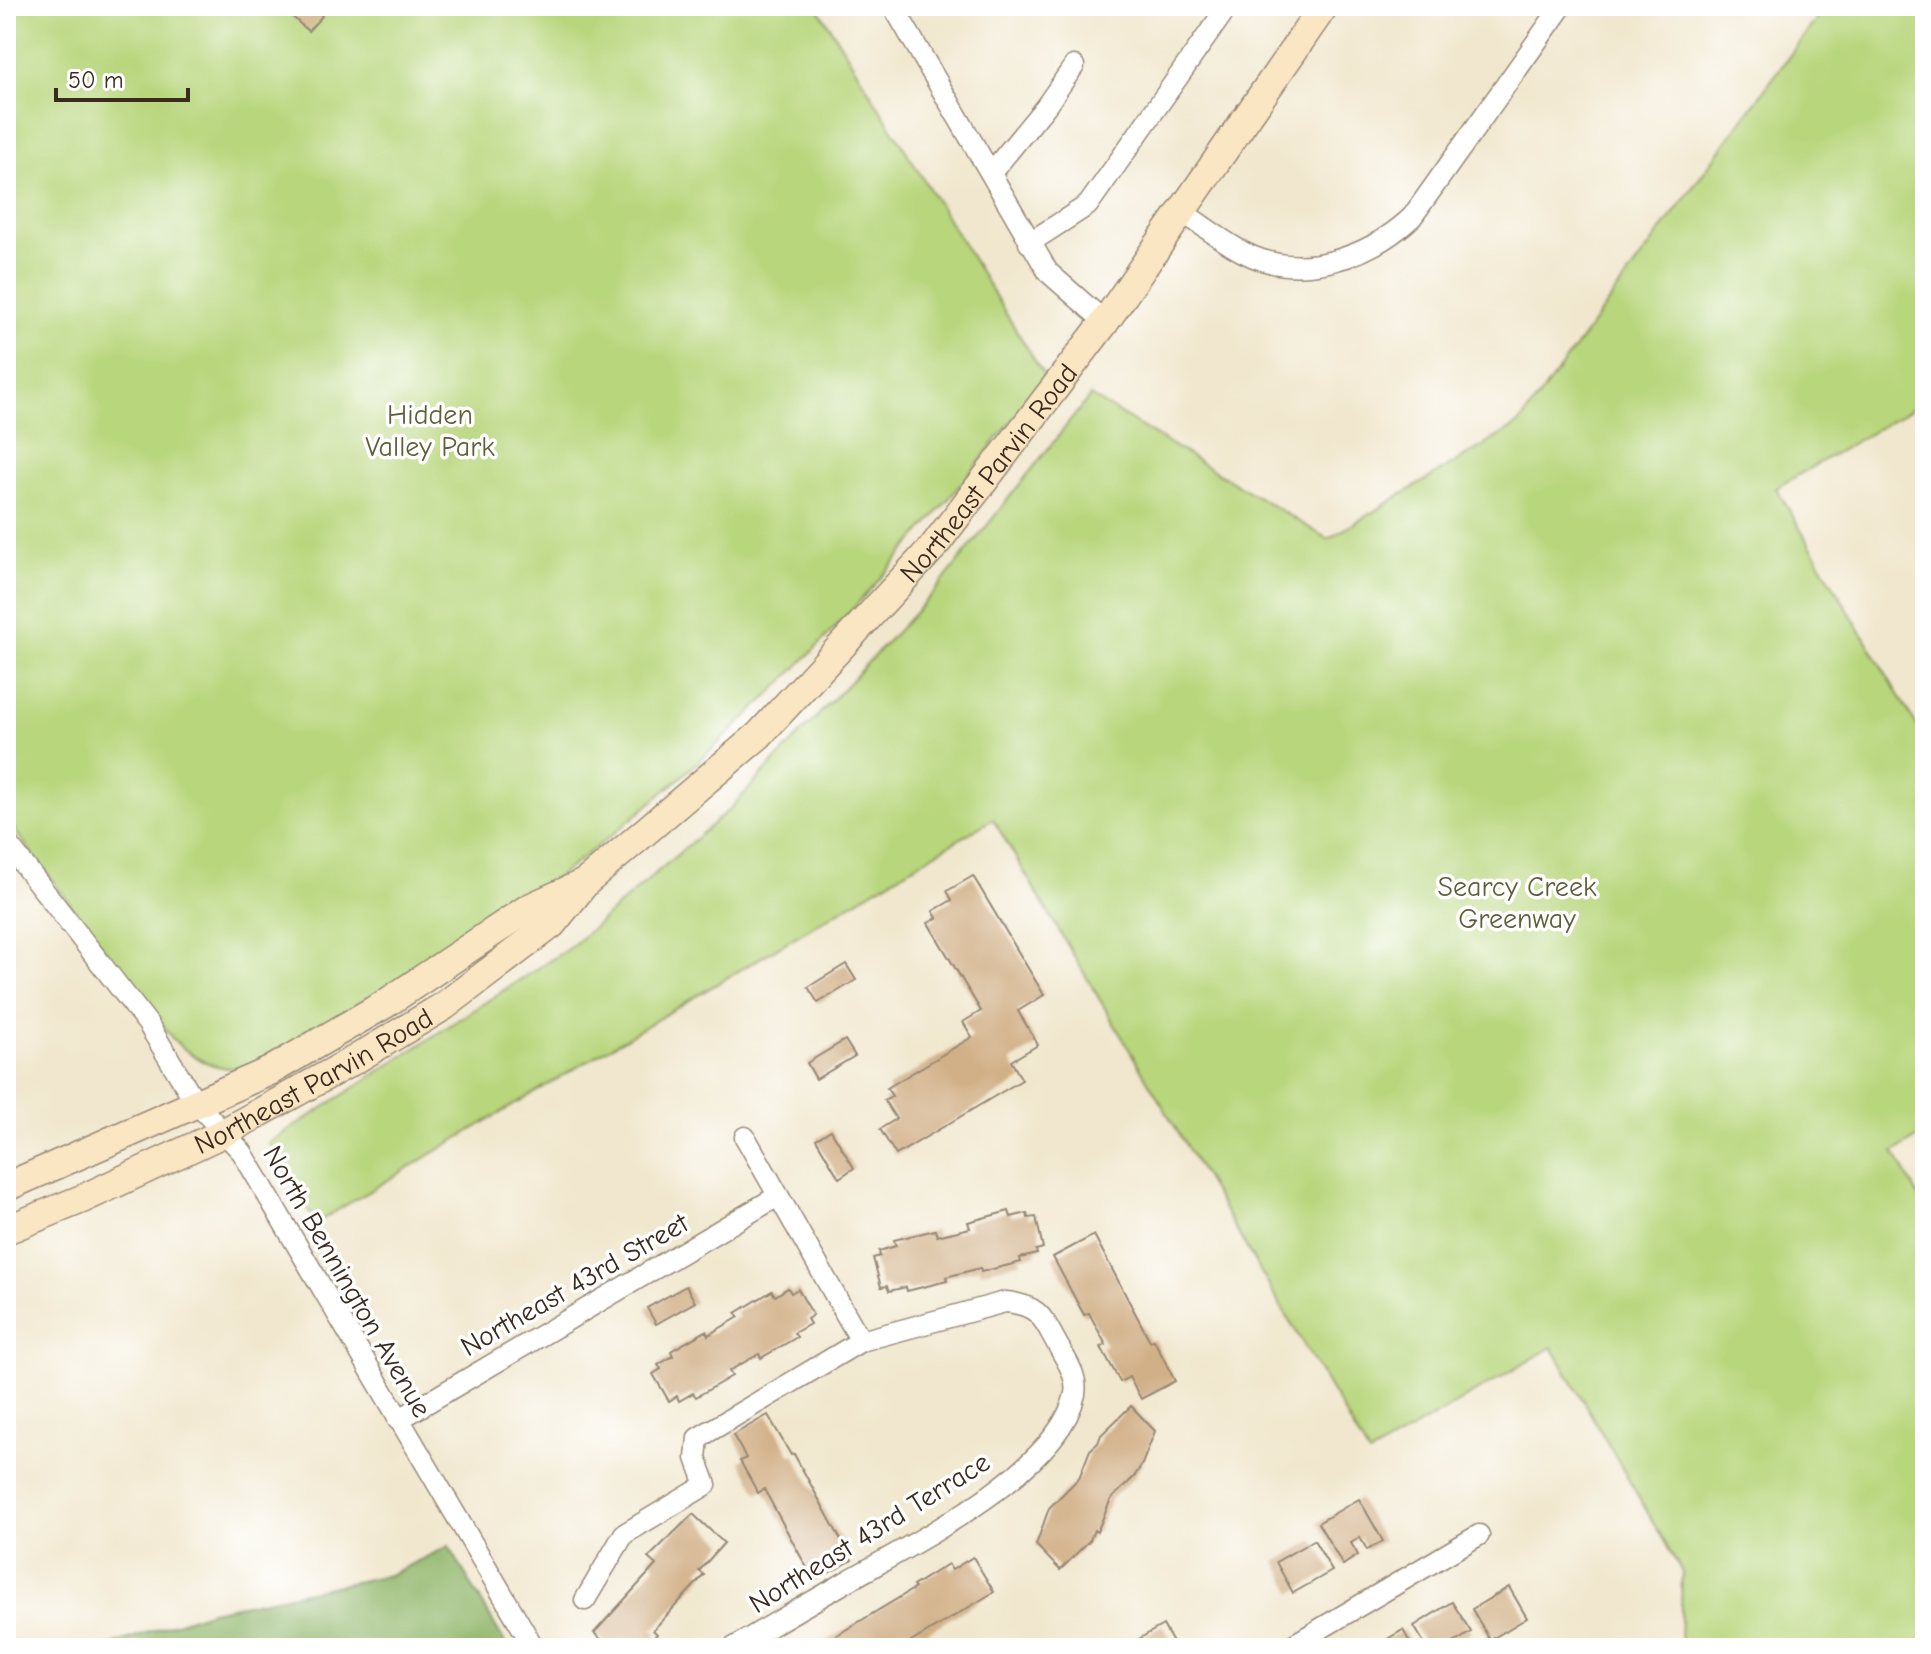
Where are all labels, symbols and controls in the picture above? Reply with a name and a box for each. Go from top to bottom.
scale bar [56,52,188,102]
text: 50 m [68,66,124,94]
street label: Northeast Parvin Road [894,358,1084,589]
park label: Hidden Valley Park [365,399,495,463]
park label: Searcy Creek Greenway [1438,871,1597,935]
street label: Northeast Parvin Road [190,1002,439,1161]
street label: North Bennington Avenue [256,1140,438,1423]
street label: Northeast 43rd Street [455,1206,695,1363]
street label: Northeast 43rd Terrace [744,1446,996,1620]

